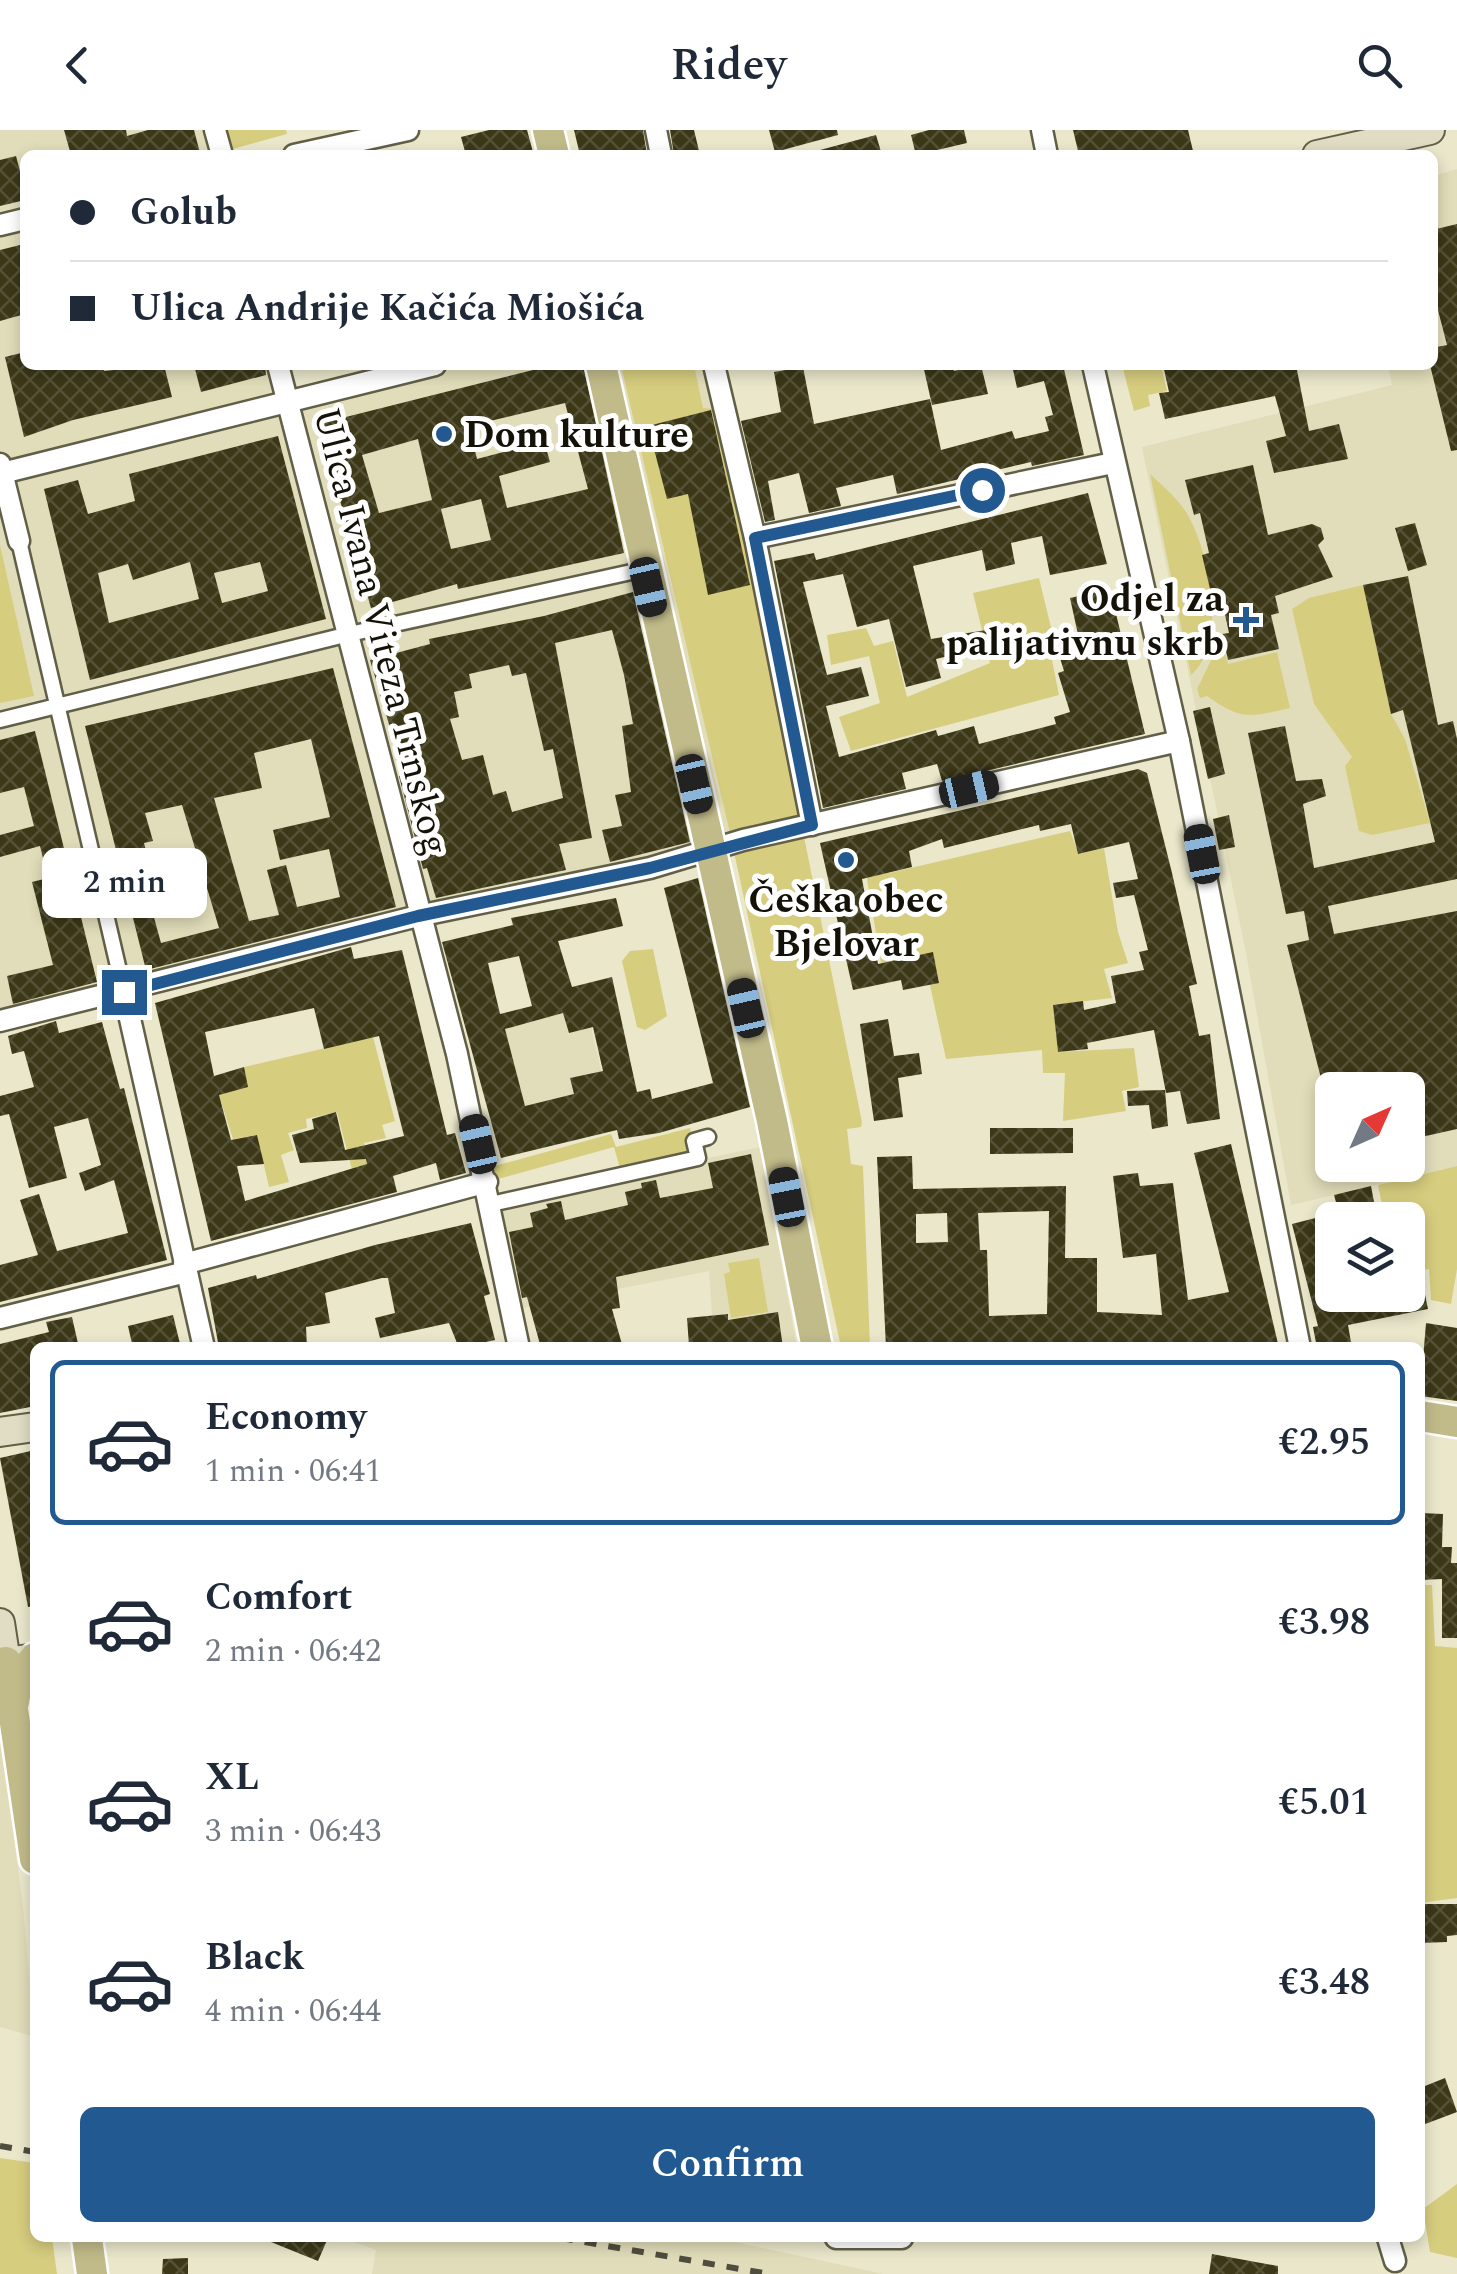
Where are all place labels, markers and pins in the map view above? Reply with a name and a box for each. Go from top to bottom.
place label: Dom kulture [464,407,689,465]
marker: Dom kulture [433,423,455,445]
place label: Odjel za palijativnu skrb [946,571,1224,673]
marker: Odjel za palijativnu skrb [1233,607,1259,633]
marker: Češka obec Bjelovar [835,849,857,871]
place label: Češka obec Bjelovar [748,872,944,974]

